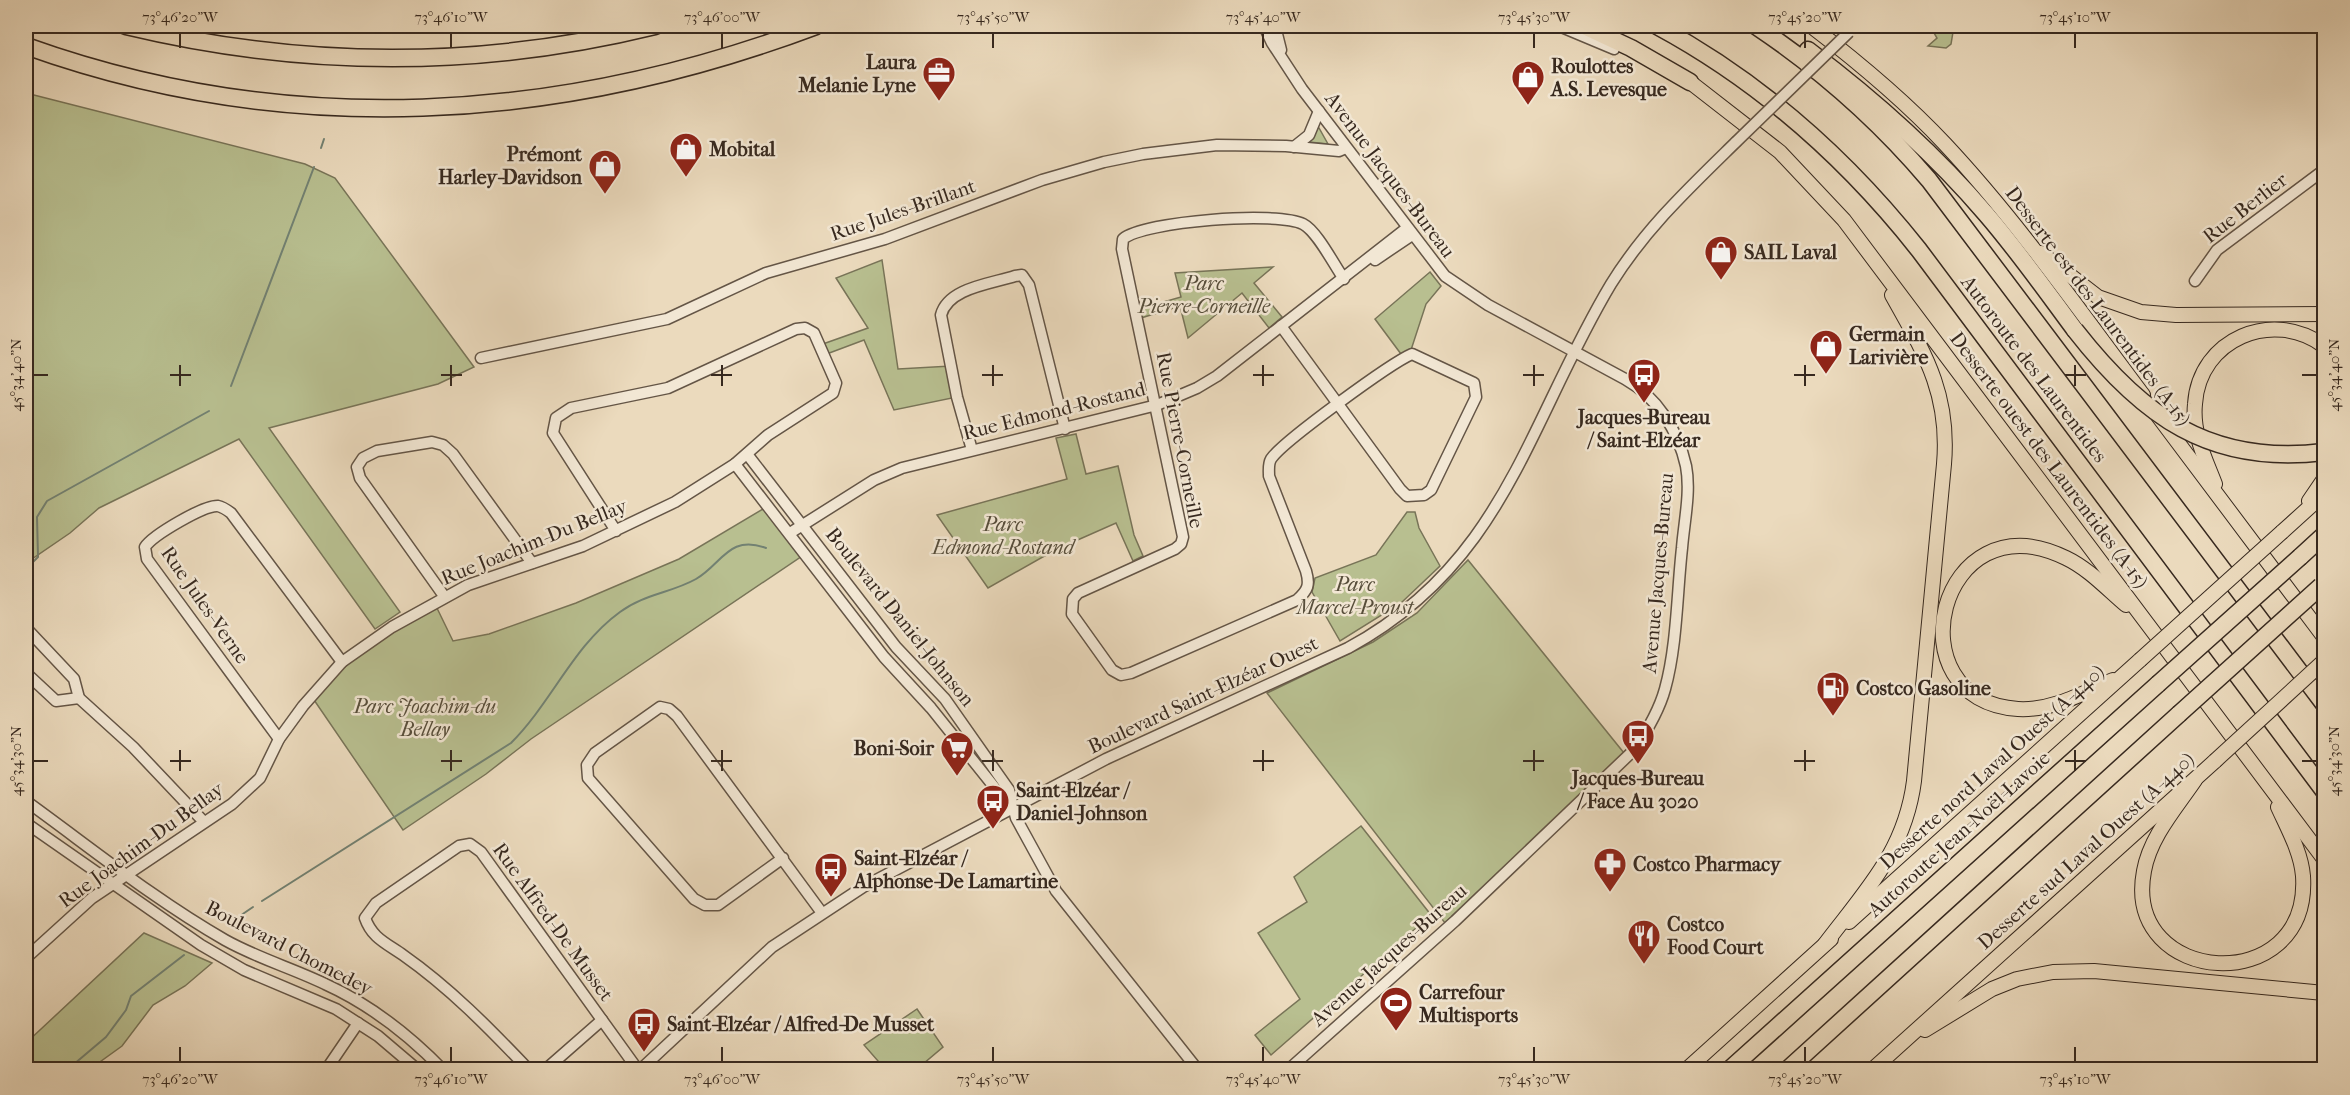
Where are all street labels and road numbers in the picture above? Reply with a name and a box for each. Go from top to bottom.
street label: Avenue Jacques-Bureau [1320,87,1460,263]
street label: Rue Berlier [2198,168,2292,248]
street label: Rue Jules-Brillant [827,174,979,246]
street label: Desserte est des Laurentides (A-15) [2000,182,2196,430]
street label: Autoroute des Laurentides [1956,270,2112,467]
street label: Desserte ouest des Laurentides (A-15) [1945,327,2153,593]
street label: Rue Pierre-Corneille [1152,350,1208,530]
street label: Rue Edmond-Rostand [960,377,1149,445]
street label: Avenue Jacques-Bureau [1638,471,1678,675]
street label: Rue Joachim-Du Bellay [438,494,631,590]
street label: Boulevard Daniel-Johnson [821,523,979,711]
street label: Rue Jules-Verne [156,542,254,668]
street label: Boulevard Saint-Elzéar Ouest [1084,632,1322,758]
street label: Desserte nord Laval Ouest (A-440) [1875,660,2109,874]
street label: Autoroute Jean-Noël-Lavoie [1863,746,2055,922]
street label: Desserte sud Laval Ouest (A-440) [1973,748,2199,954]
street label: Rue Joachim-Du Bellay [54,777,229,913]
street label: Rue Alfred-De Musset [488,839,618,1005]
street label: Avenue Jacques-Bureau [1306,879,1472,1032]
street label: Boulevard Chomedey [202,896,377,1001]

